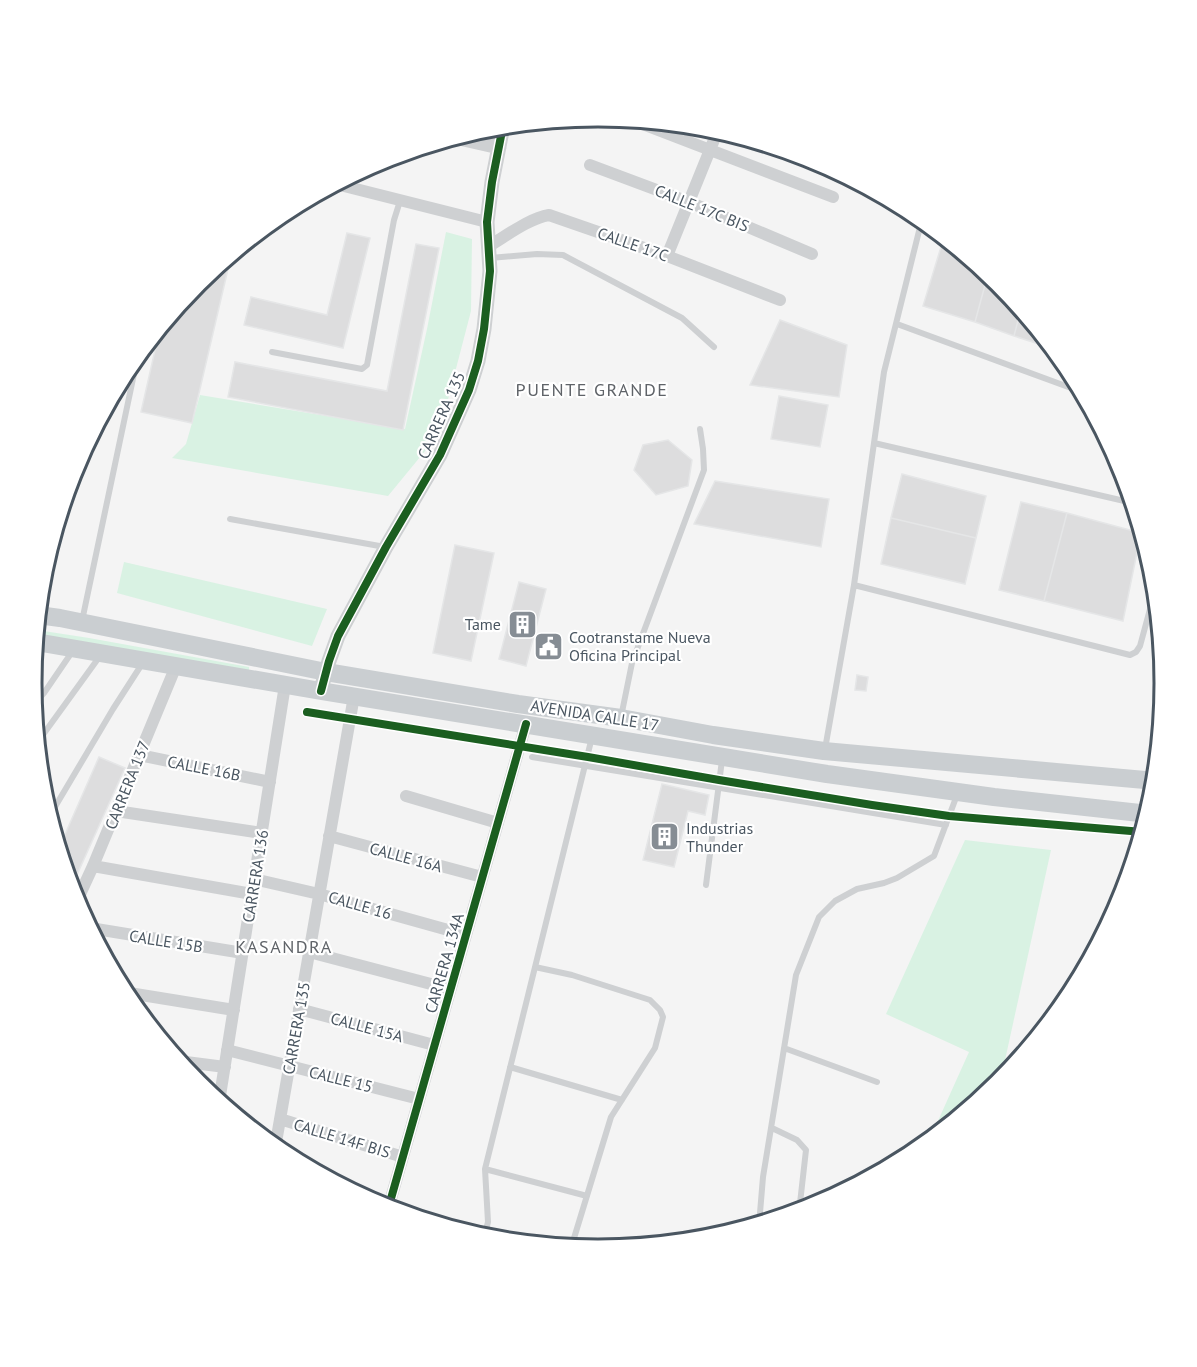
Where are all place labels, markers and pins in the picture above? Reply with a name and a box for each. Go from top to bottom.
building icon: Tame [506,608,538,640]
place label: Tame [465,614,501,634]
place label: Cootranstame Nueva Oficina Principal [569,627,711,665]
public building icon: Cootranstame Nueva Oficina Principal [532,630,564,662]
place label: Industrias Thunder [686,818,753,856]
building icon: Industrias Thunder [649,821,681,853]

